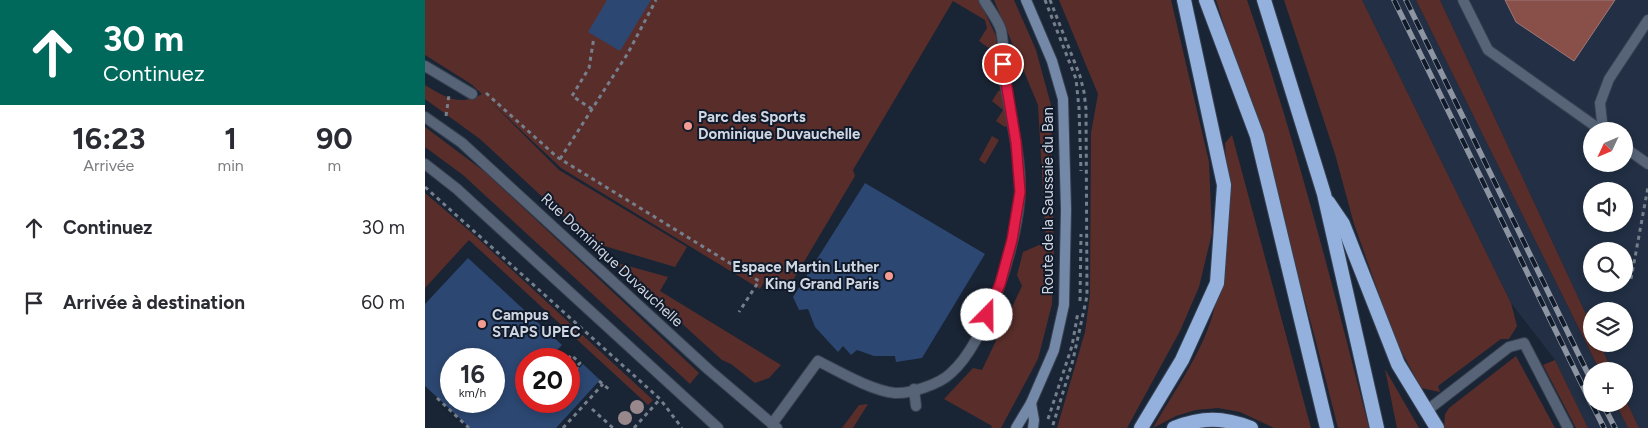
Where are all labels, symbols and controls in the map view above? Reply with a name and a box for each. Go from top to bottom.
text: 30 m [103,18,184,60]
icon: ahead [20,20,85,85]
pin [982,43,1024,85]
icon: arrive [989,50,1017,78]
text: Continuez [103,60,205,87]
street label: Route de la Saussaie du Ban [1039,107,1057,295]
place label: Parc des Sports Dominique Duvauchelle [698,108,861,143]
text: 16:23 [72,120,145,157]
text: 1 [224,120,237,157]
text: 90 [316,120,353,157]
marker: Parc des Sports Dominique Duvauchelle [682,120,694,132]
north arrow [1583,122,1633,172]
map controls [1583,122,1633,412]
text: Arrivée [83,156,134,175]
text: min [218,156,244,175]
text: m [328,156,341,175]
button: sound [1583,182,1633,232]
street label: Rue Dominique Duvauchelle [537,189,687,331]
icon: ahead [20,214,48,242]
text: Continuez [63,216,152,239]
text: 30 m [362,216,405,239]
button: search [1583,242,1633,292]
place label: Espace Martin Luther King Grand Paris [732,258,879,293]
marker: Espace Martin Luther King Grand Paris [883,270,895,282]
position arrow [960,288,1012,340]
icon: arrive [20,289,48,317]
text: Arrivée à destination [63,291,245,314]
text: 60 m [361,291,405,314]
button: layers [1583,302,1633,352]
place label: Campus STAPS UPEC [492,306,581,341]
marker: Campus STAPS UPEC [476,318,488,330]
speed limit sign: 20 [515,348,580,413]
text: 16 [460,359,485,389]
button: + [1583,362,1633,412]
text: km/h [459,386,486,400]

